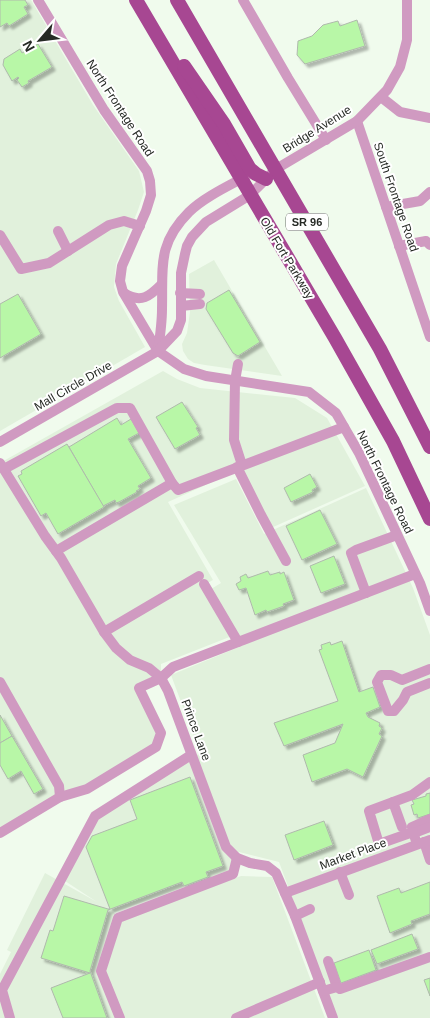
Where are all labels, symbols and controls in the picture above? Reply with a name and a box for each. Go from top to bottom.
north arrow [15,15,65,65]
text: N [19,38,38,54]
street label: North Frontage Road [83,57,157,159]
street label: Bridge Avenue [280,102,354,156]
street label: South Frontage Road [371,140,421,254]
road number: SR 96 [286,213,328,230]
street label: Old Fort Parkway [257,215,317,301]
street label: Mall Circle Drive [32,358,115,414]
street label: North Frontage Road [354,428,416,536]
street label: Prince Lane [178,698,214,763]
street label: Market Place [318,835,389,873]

